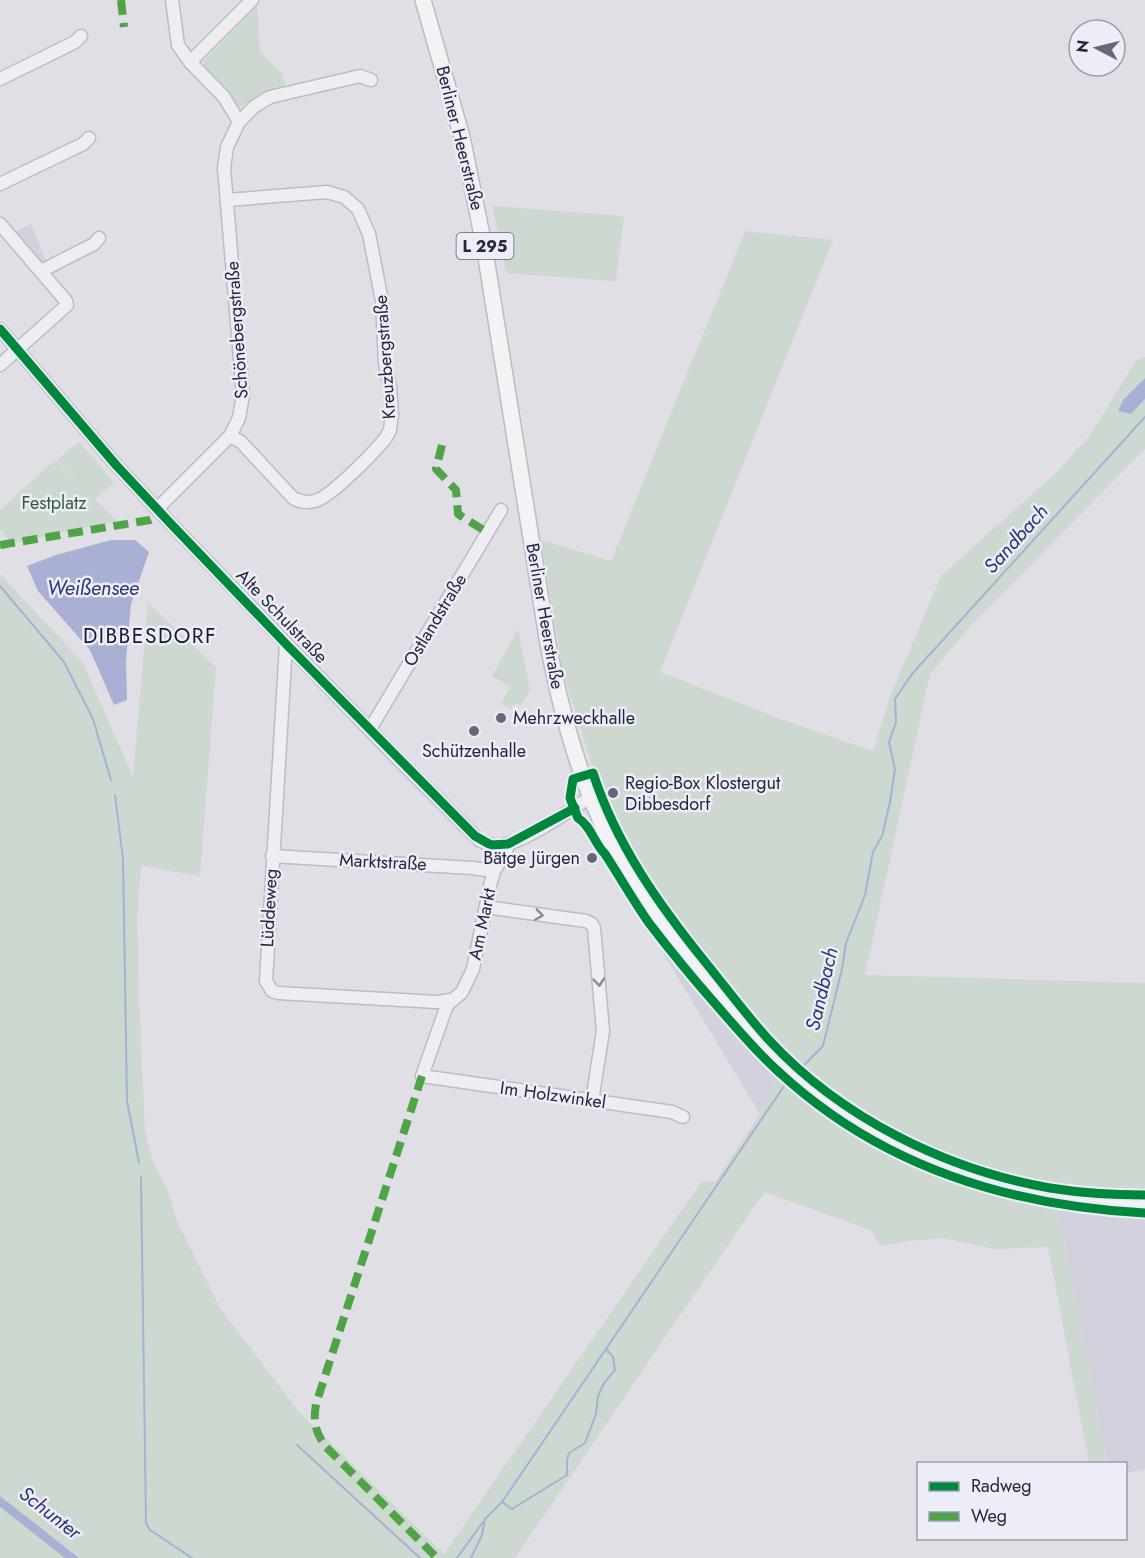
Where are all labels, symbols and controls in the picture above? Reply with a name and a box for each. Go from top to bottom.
north arrow [1067,18,1127,78]
text: N [1070,39,1095,54]
street label: Berliner Heerstraße [429,63,491,213]
road number: L 295 [456,233,514,259]
street label: Schönebergstraße [219,260,255,400]
street label: Kreuzbergstraße [368,294,402,420]
park label: Festplatz [22,490,87,516]
water label: Sandbach [977,498,1055,580]
street label: Berliner Heerstraße [519,541,571,691]
street label: Alte Schulstraße [230,563,334,669]
street label: Ostlandstraße [397,569,473,671]
water label: Weißensee [47,574,139,603]
district label: DIBBESDORF [83,621,217,651]
place label: Mehrzweckhalle [513,705,635,731]
marker: Mehrzweckhalle [494,711,508,725]
marker: Schützenhalle [467,724,481,738]
place label: Schützenhalle [422,738,526,764]
place label: Regio-Box Klostergut Dibbesdorf [625,770,781,817]
marker: Regio-Box Klostergut Dibbesdorf [606,786,620,800]
place label: Bätge Jürgen [483,845,580,871]
street label: Marktstraße [339,847,427,877]
marker: Bätge Jürgen [585,851,599,865]
street label: Lüddeweg [254,868,284,948]
street label: Am Markt [462,885,502,962]
one-way arrow [534,908,544,920]
water label: Sandbach [798,945,846,1033]
one-way arrow [592,977,605,986]
street label: Im Holzwinkel [498,1075,608,1115]
legend [917,1462,1127,1540]
text: Radweg [971,1473,1032,1499]
water label: Schunter [13,1479,88,1547]
text: Weg [971,1503,1007,1529]

